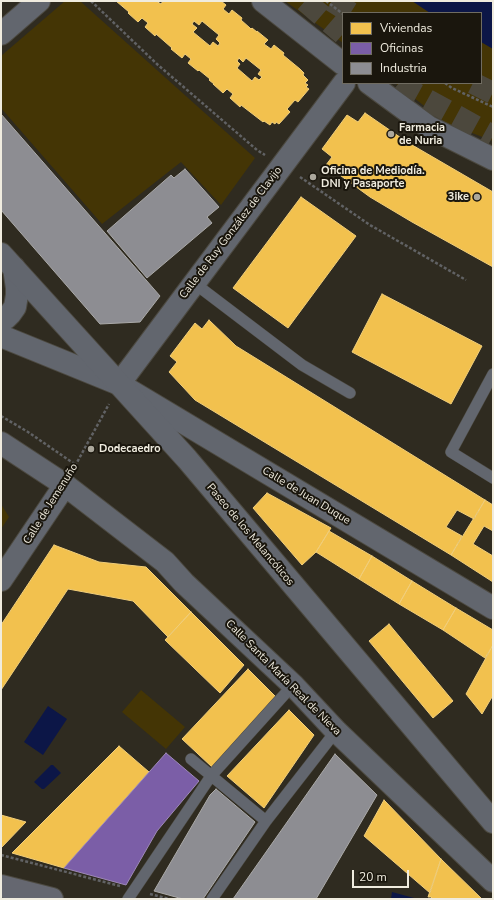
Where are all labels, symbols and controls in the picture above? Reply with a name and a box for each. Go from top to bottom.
legend [342,12,482,84]
text: Viviendas [380,20,432,36]
text: Oficinas [380,40,423,56]
text: Industria [380,60,427,76]
place label: Farmacia de Nuria [399,121,445,147]
marker: Farmacia de Nuria [386,129,396,139]
street label: Calle de Ruy González de Clavijo [177,164,285,302]
place label: Oficina de Mediodía. DNI y Pasaporte [321,164,425,190]
marker: Oficina de Mediodía. DNI y Pasaporte [308,172,318,182]
place label: 3ike [448,190,469,204]
marker: 3ike [472,192,482,202]
place label: Dodecaedro [99,442,161,456]
marker: Dodecaedro [86,444,96,454]
street label: Calle de Jemenuño [21,461,81,547]
street label: Calle de Juan Duque [259,464,353,528]
street label: Paseo de los Melancólicos [203,481,297,589]
street label: Calle Santa María Real de Nieva [223,618,343,738]
scale bar [354,862,411,888]
text: 20 m [359,869,387,885]

